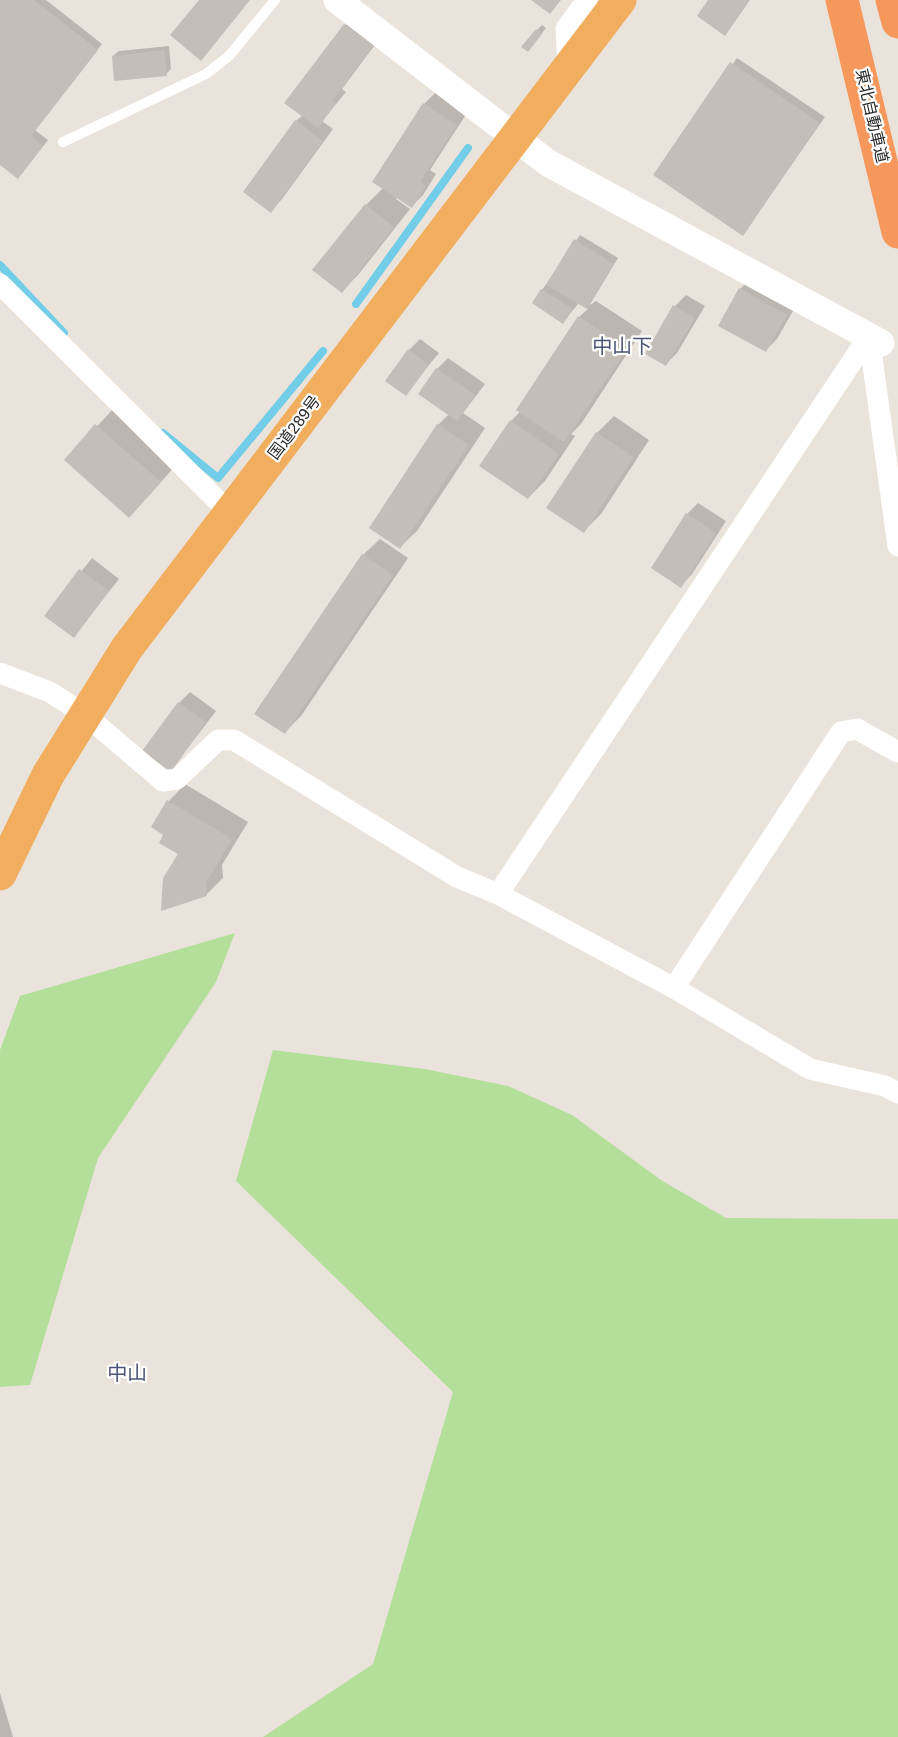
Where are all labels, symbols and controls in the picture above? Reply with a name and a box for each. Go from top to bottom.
street label: 東北自動車道 [851,67,891,165]
district label: 中山下 [592,335,652,359]
street label: 国道289号 [265,392,325,464]
district label: 中山 [107,1362,147,1386]

